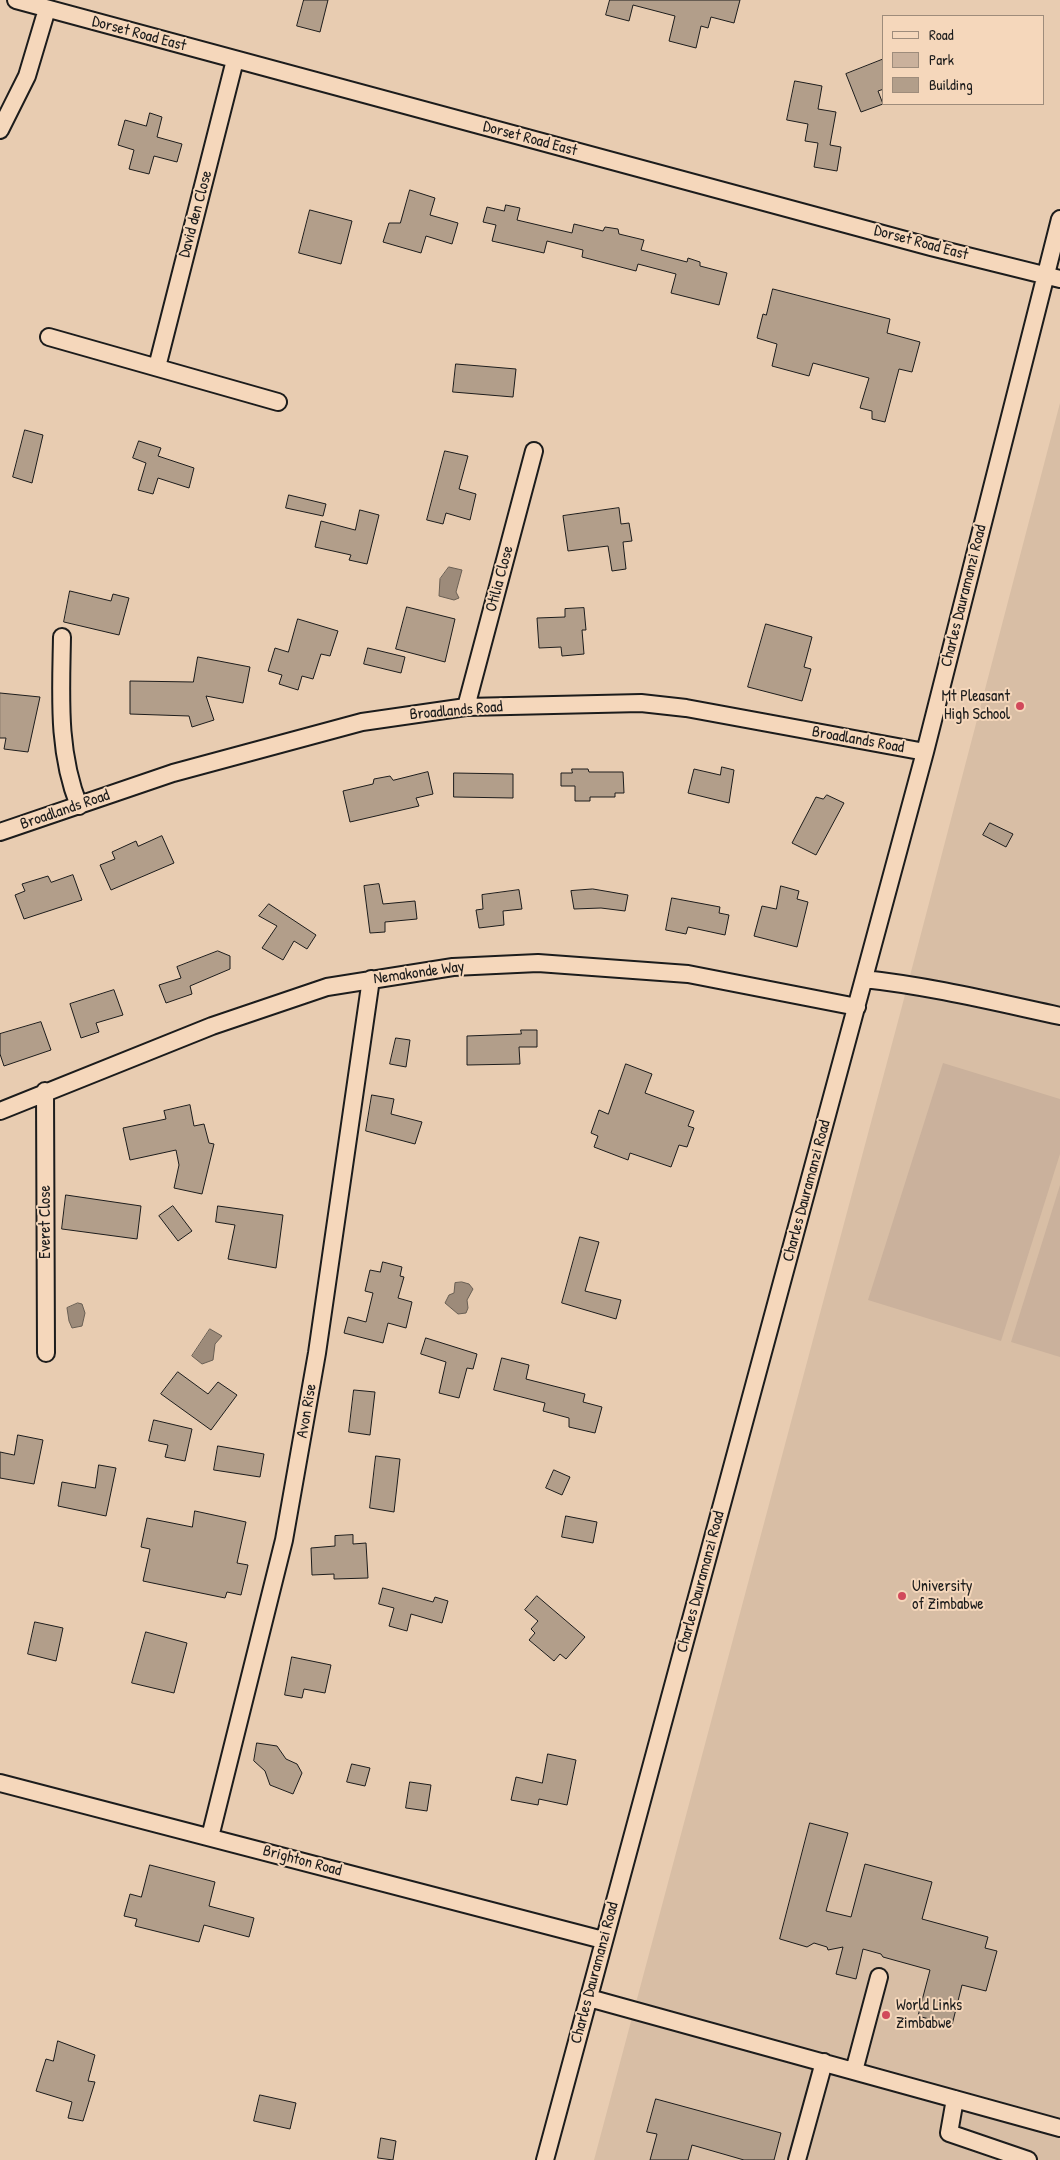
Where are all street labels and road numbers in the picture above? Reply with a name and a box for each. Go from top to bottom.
street label: Dorset Road East [90,12,188,56]
street label: Dorset Road East [481,117,579,161]
street label: David den Close [175,168,217,260]
street label: Dorset Road East [872,221,970,265]
street label: Charles Dauramanzi Road [937,523,991,669]
street label: Otilia Close [482,544,518,614]
street label: Broadlands Road [409,697,503,725]
street label: Broadlands Road [810,722,906,758]
street label: Broadlands Road [18,786,112,834]
street label: Nemakonde Way [372,957,466,989]
street label: Charles Dauramanzi Road [779,1118,835,1264]
street label: Everet Close [36,1185,56,1259]
street label: Avon Rise [293,1382,321,1440]
street label: Charles Dauramanzi Road [673,1509,729,1655]
street label: Brighton Road [260,1841,344,1881]
street label: Charles Dauramanzi Road [567,1900,623,2046]

